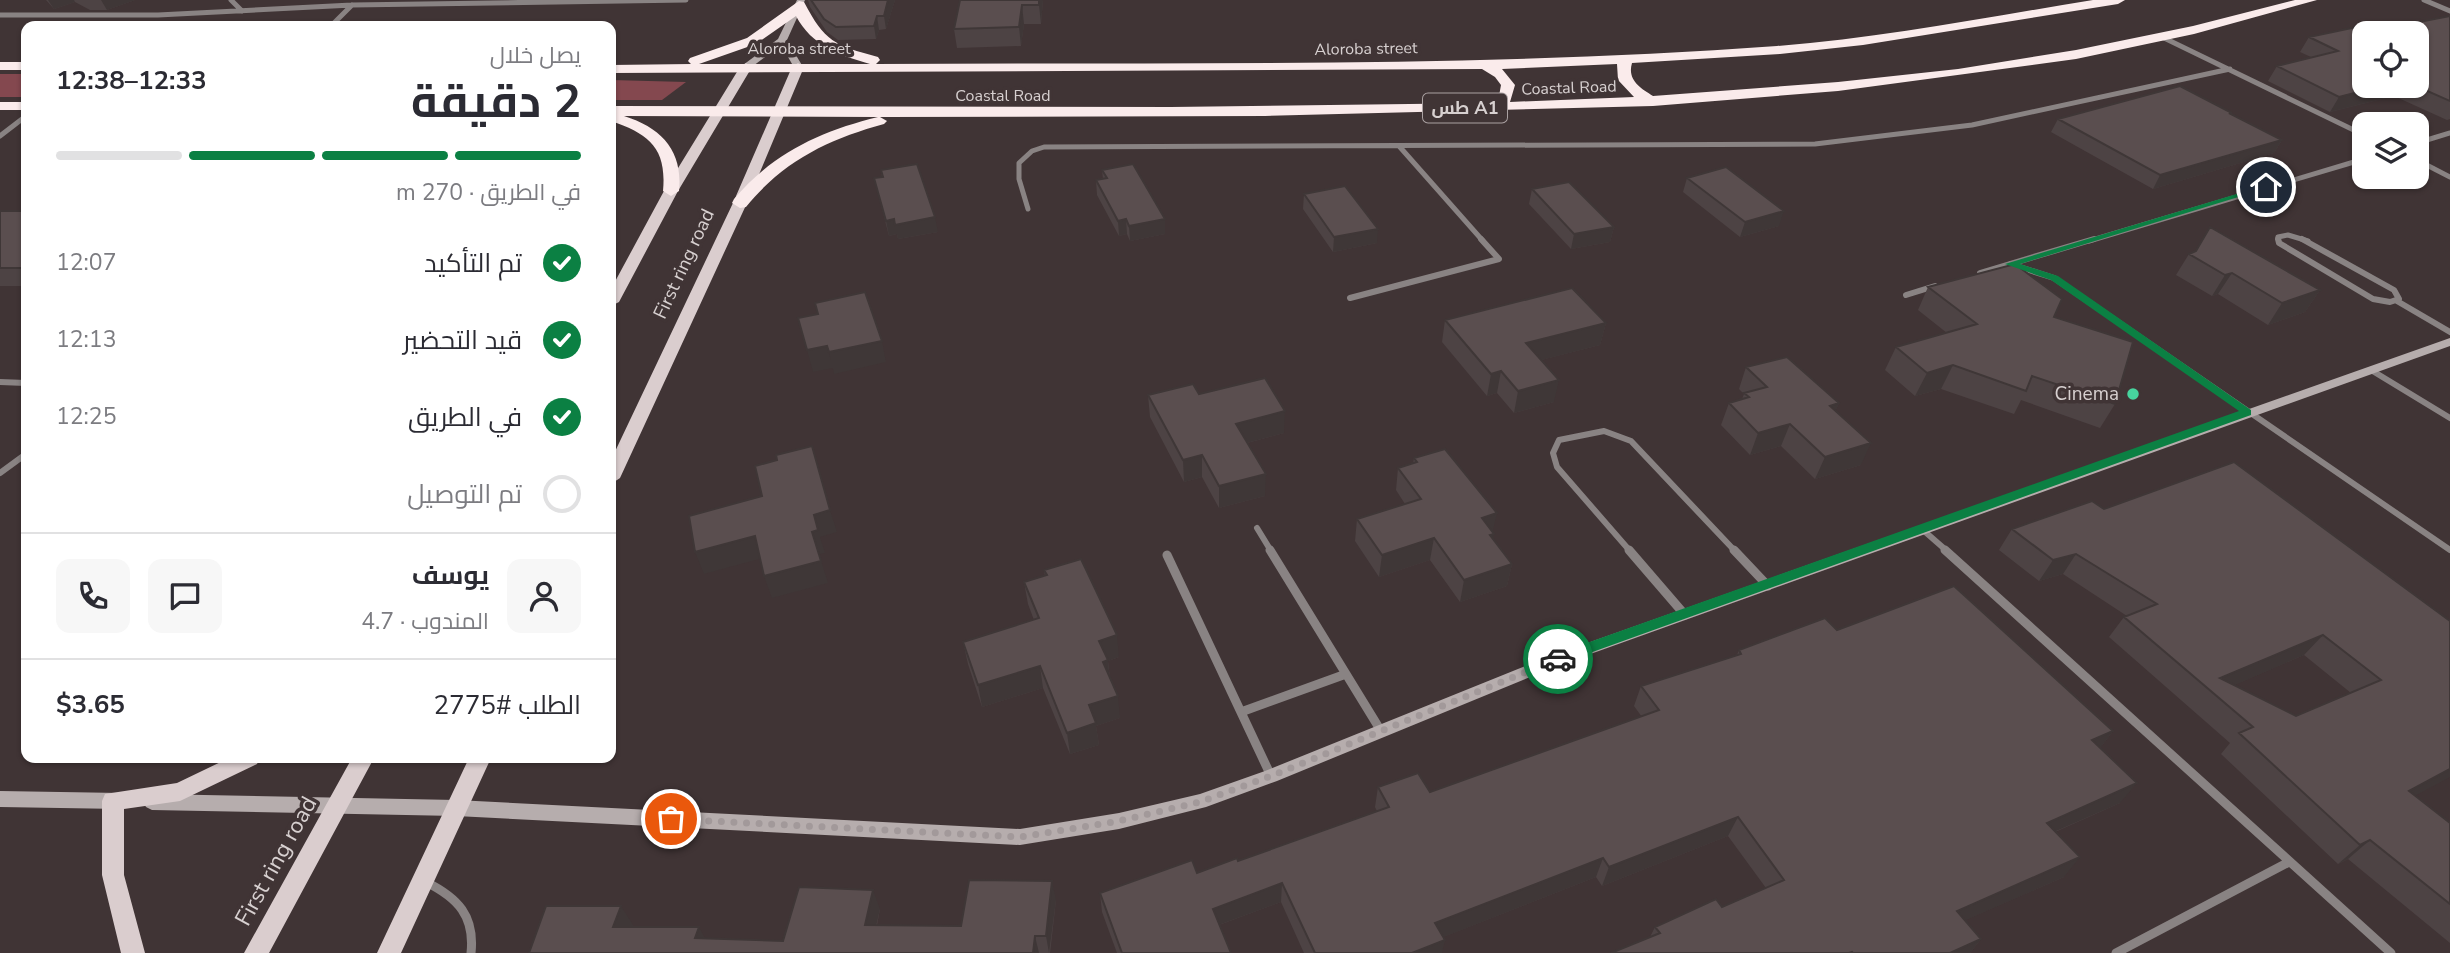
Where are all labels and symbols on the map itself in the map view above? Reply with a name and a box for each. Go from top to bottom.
street label: Aloroba street [1314,37,1418,61]
street label: Aloroba street [747,38,851,60]
street label: Coastal Road [1521,75,1617,101]
street label: Coastal Road [955,85,1051,107]
road number: طس A1 [1423,94,1507,122]
pin [2236,157,2296,217]
street label: First ring road [647,205,721,323]
place label: Cinema [2055,381,2119,407]
marker: Cinema [2125,386,2141,402]
courier [1523,624,1593,694]
pin [641,789,701,849]
street label: First ring road [228,791,324,931]

